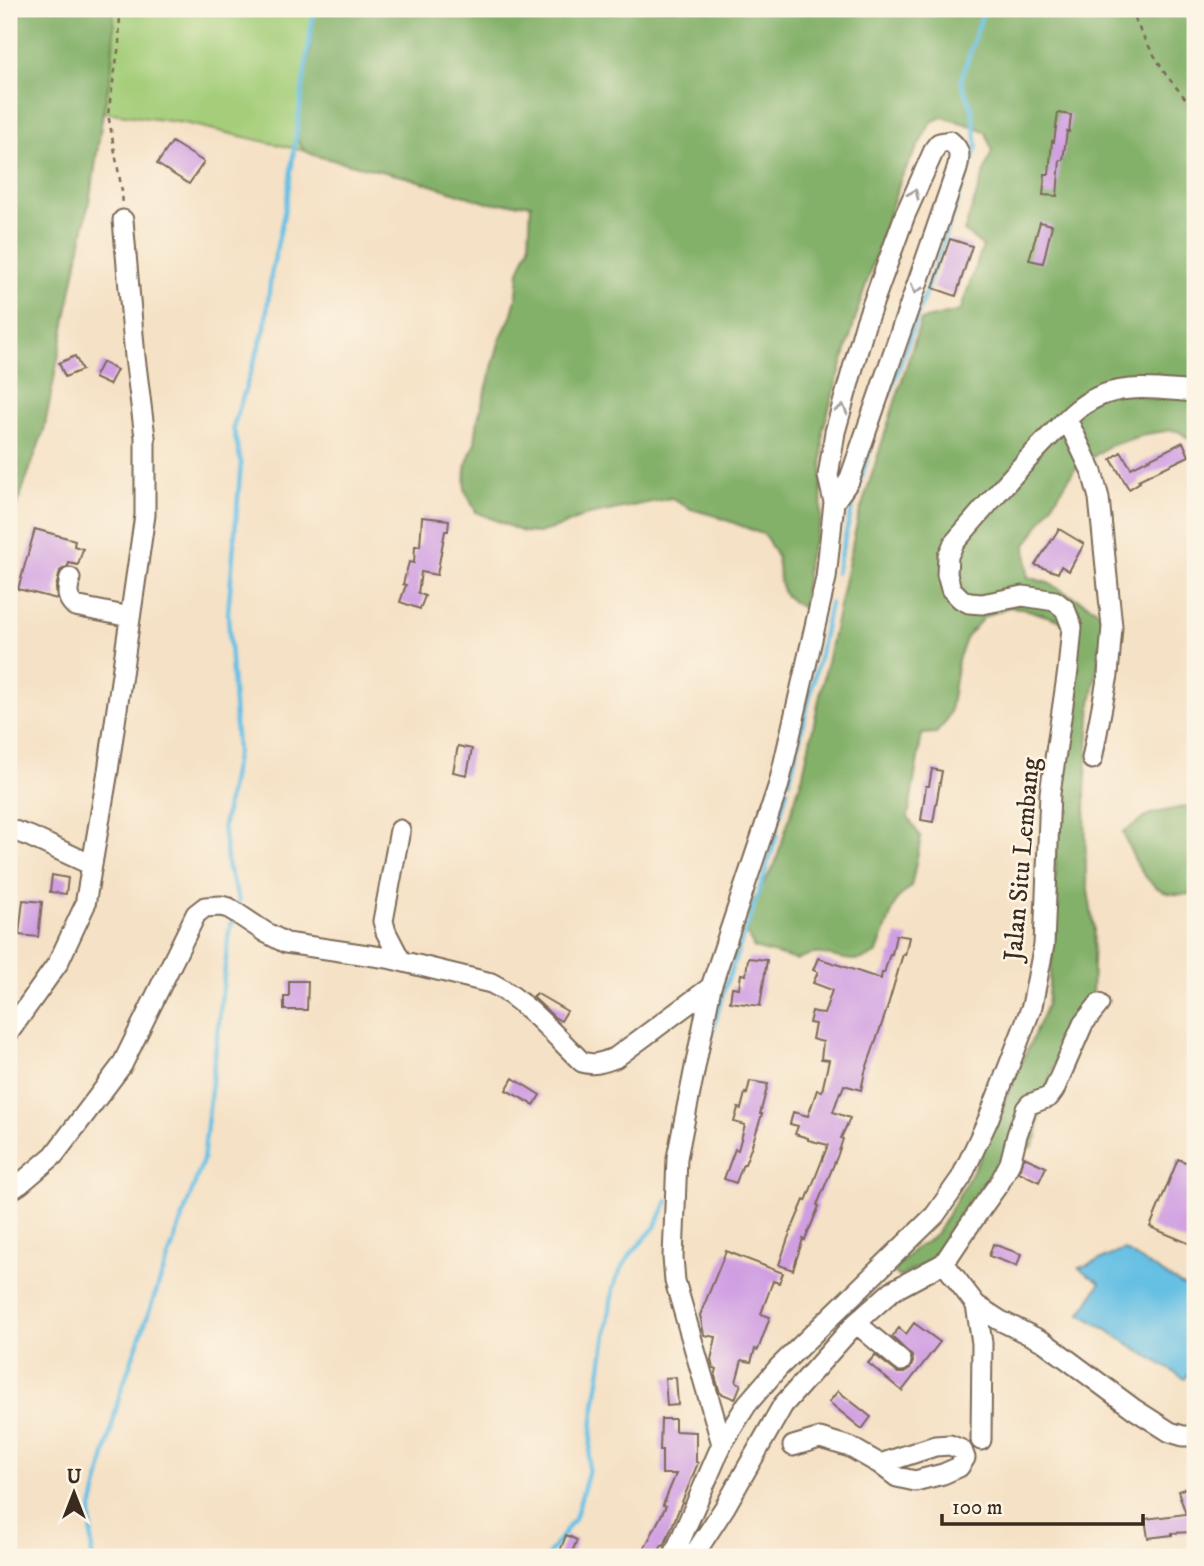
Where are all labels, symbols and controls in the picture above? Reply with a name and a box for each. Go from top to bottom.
one-way arrow [906,189,920,201]
one-way arrow [910,282,924,294]
one-way arrow [833,404,848,416]
street label: Jalan Situ Lembang [997,756,1048,964]
north arrow [38,1458,108,1528]
text: U [67,1466,82,1489]
scale bar [942,1482,1143,1526]
text: 100 m [952,1495,1003,1521]

